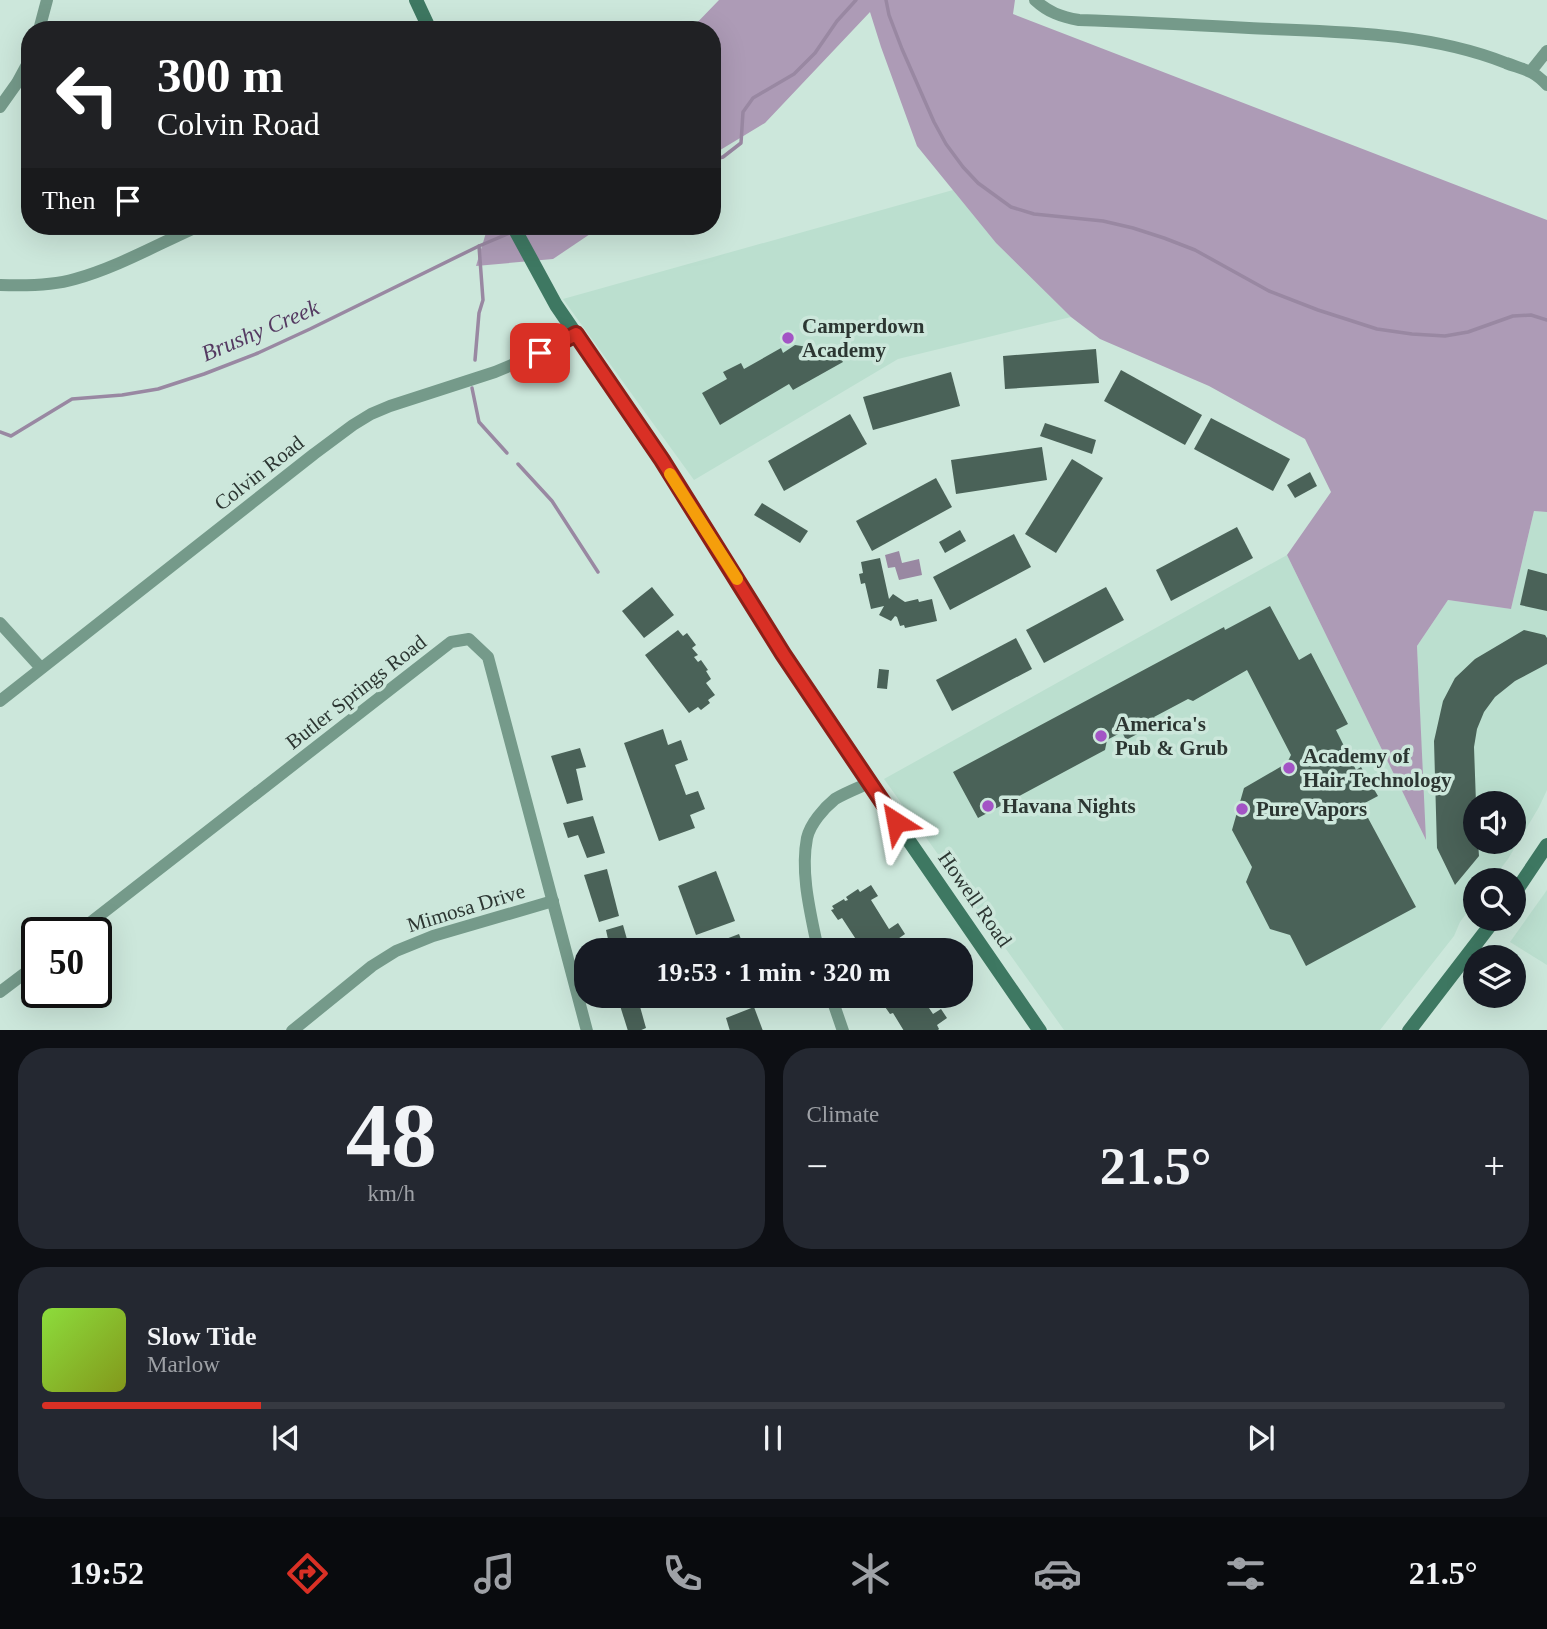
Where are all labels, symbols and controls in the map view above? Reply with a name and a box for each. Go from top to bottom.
text: 300 m [157,48,284,103]
icon: left [42,49,133,140]
text: Colvin Road [157,106,320,142]
icon: arrive [109,182,147,220]
text: Then [42,186,95,215]
water label: Brushy Creek [198,294,323,366]
place label: Camperdown Academy [802,314,925,362]
pin [510,323,570,383]
marker: Camperdown Academy [780,330,796,346]
icon: arrive [521,334,559,372]
street label: Colvin Road [210,430,309,515]
street label: Butler Springs Road [281,629,431,754]
place label: America's Pub & Grub [1115,712,1228,760]
marker: America's Pub & Grub [1093,728,1109,744]
place label: Academy of Hair Technology [1303,744,1452,792]
marker: Academy of Hair Technology [1281,760,1297,776]
position arrow [859,785,933,859]
map controls [1463,791,1526,1008]
button: sound [1463,791,1526,854]
place label: Havana Nights [1002,794,1136,818]
place label: Pure Vapors [1256,797,1367,821]
marker: Havana Nights [980,798,996,814]
marker: Pure Vapors [1234,801,1250,817]
street label: Howell Road [933,846,1017,952]
button: search [1463,868,1526,931]
street label: Mimosa Drive [404,879,528,937]
speed limit sign: 50 [21,917,112,1008]
button: layers [1463,945,1526,1008]
text: 19:53 · 1 min · 320 m [657,958,891,987]
text: 48 [346,1085,437,1186]
text: Climate [807,1102,879,1127]
text: 21.5° [1100,1138,1212,1195]
text: − [807,1145,828,1187]
text: + [1484,1145,1505,1187]
text: km/h [368,1181,415,1206]
text: Slow Tide [147,1322,257,1351]
text: Marlow [147,1352,220,1377]
icon: previous [267,1419,305,1457]
icon: pause [754,1419,792,1457]
icon: next [1242,1419,1280,1457]
icon: directions [283,1549,332,1598]
icon: music [470,1549,519,1598]
icon: phone [658,1549,707,1598]
icon: climate [846,1549,895,1598]
icon: car [1033,1549,1082,1598]
icon: filters [1221,1549,1270,1598]
text: 19:52 [69,1555,144,1591]
text: 21.5° [1409,1555,1478,1591]

